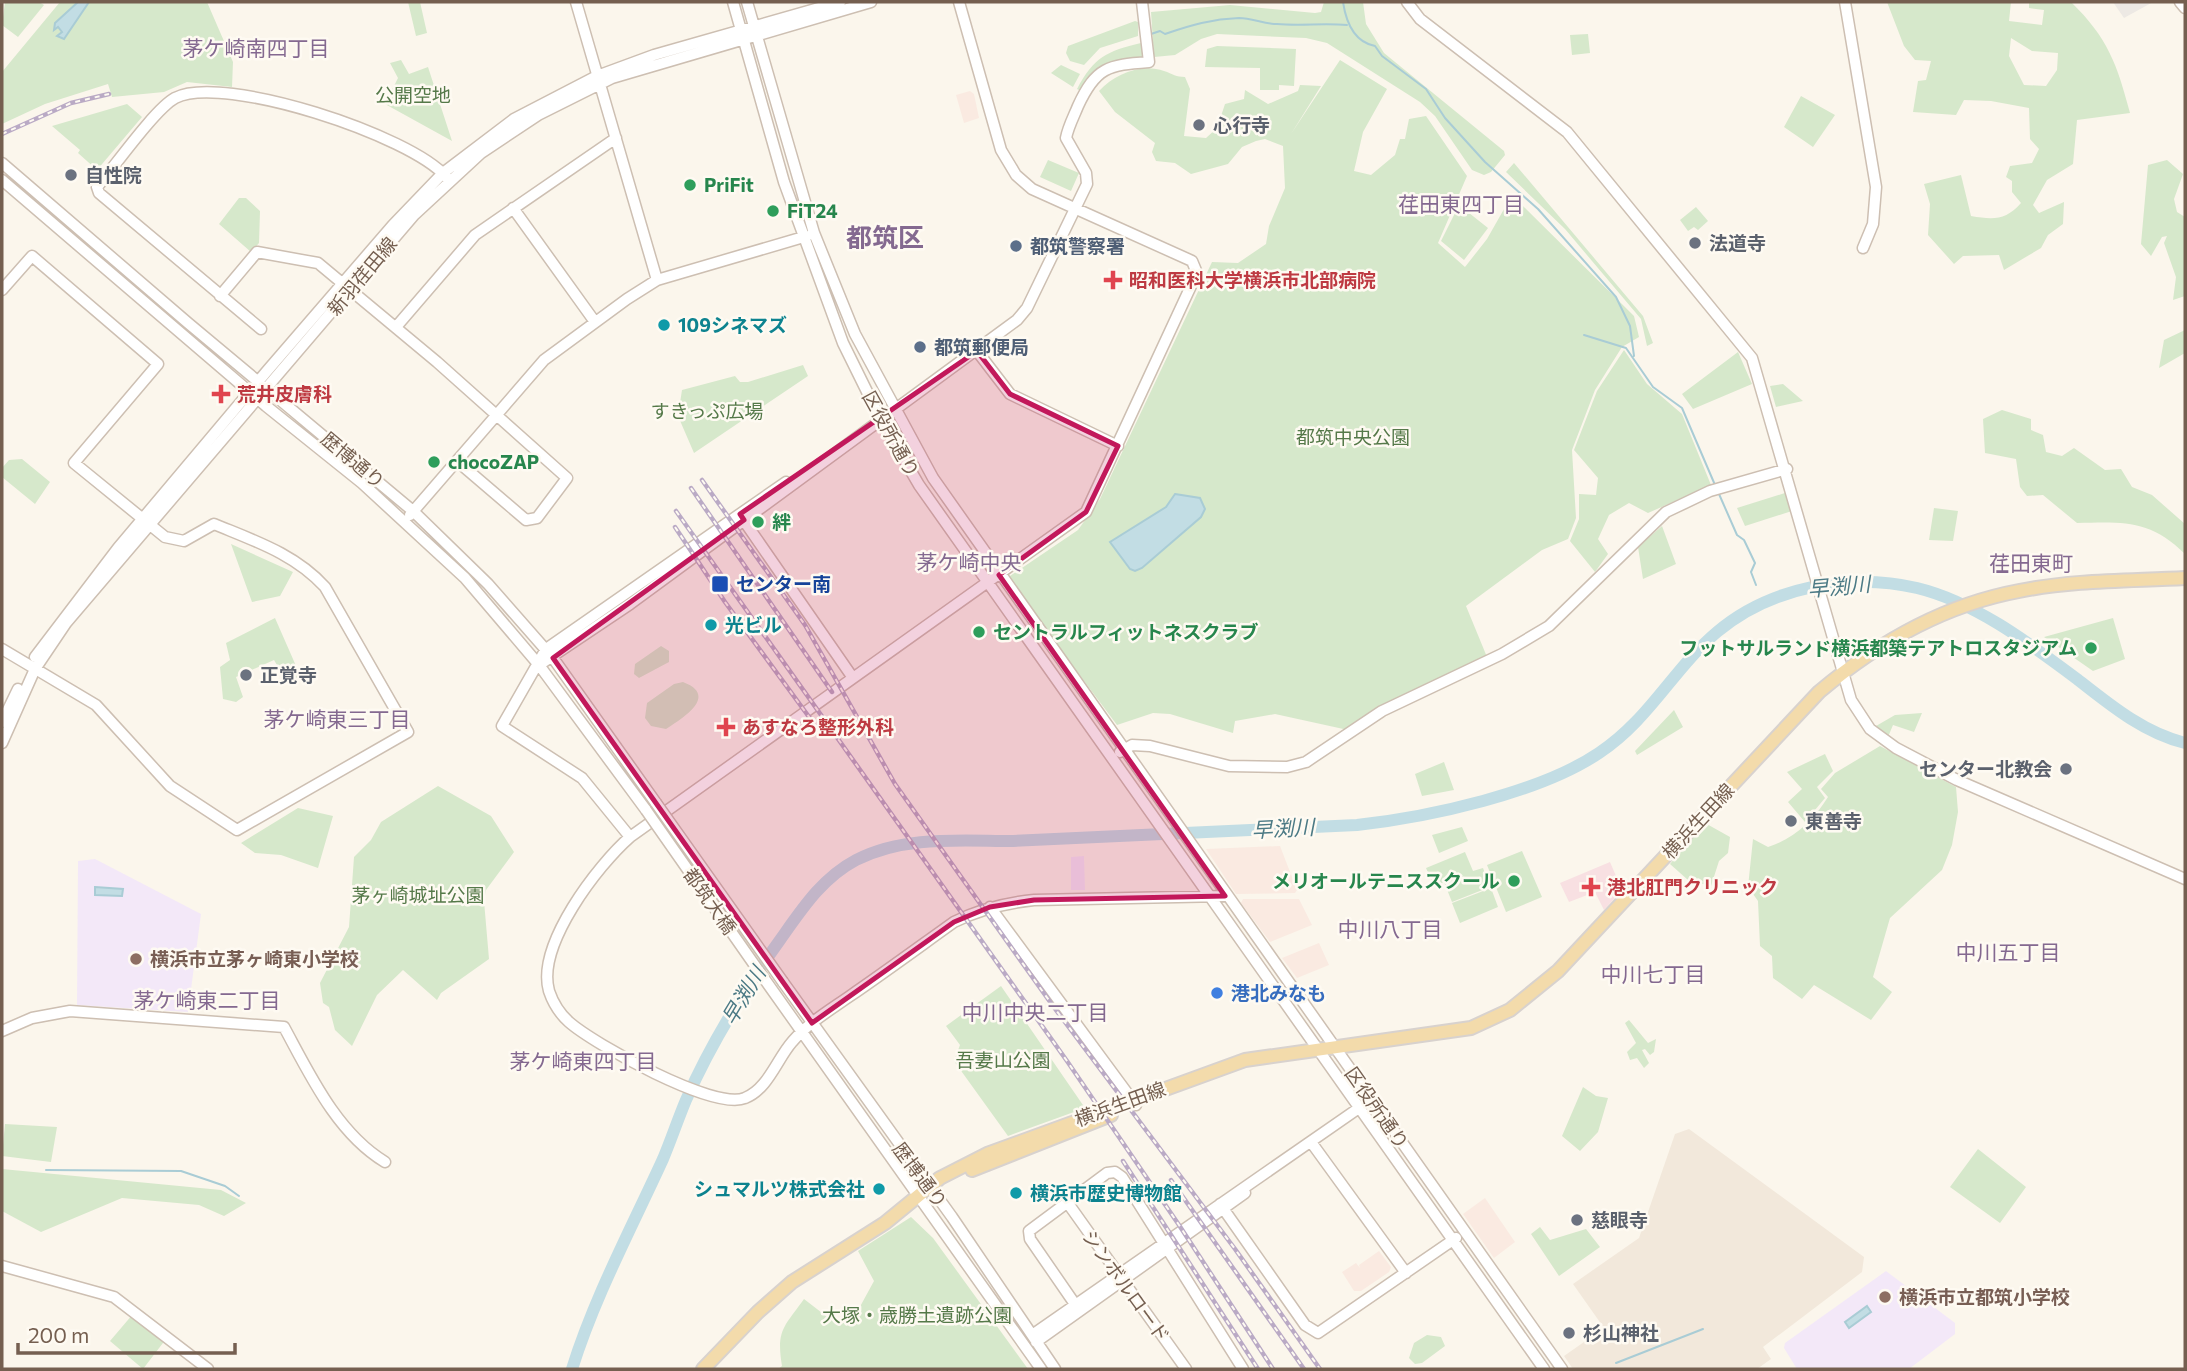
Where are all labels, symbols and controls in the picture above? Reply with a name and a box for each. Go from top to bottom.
district label: 茅ケ崎南四丁目 [183,35,330,60]
park label: 公開空地 [375,83,451,106]
place label: 心行寺 [1213,113,1270,136]
marker: 心行寺 [1191,117,1207,133]
place label: 自性院 [85,163,142,186]
marker: 自性院 [63,167,79,183]
place label: PriFit [704,173,754,196]
marker: PriFit [682,177,698,193]
district label: 荏田東四丁目 [1398,191,1524,216]
place label: FiT24 [787,199,838,222]
marker: FiT24 [765,203,781,219]
district label: 都筑区 [846,221,924,252]
place label: 法道寺 [1709,231,1766,254]
street label: 新羽荏田線 [322,232,401,319]
place label: 都筑警察署 [1030,234,1125,257]
marker: 法道寺 [1687,235,1703,251]
marker: 都筑警察署 [1008,238,1024,254]
place label: 昭和医科大学横浜市北部病院 [1129,268,1376,291]
marker: 昭和医科大学横浜市北部病院 [1103,270,1123,290]
place label: 109シネマズ [678,313,787,336]
marker: 109シネマズ [656,317,672,333]
place label: 都筑郵便局 [934,335,1029,358]
marker: 都筑郵便局 [912,339,928,355]
place label: 荒井皮膚科 [237,382,332,405]
marker: 荒井皮膚科 [211,384,231,404]
street label: 区役所通り [858,387,925,481]
park label: すきっぷ広場 [650,399,764,422]
park label: 都筑中央公園 [1296,425,1410,448]
street label: 歴博通り [317,426,390,493]
place label: chocoZAP [448,450,539,473]
marker: chocoZAP [426,454,442,470]
place label: 絆 [772,510,791,533]
marker: 絆 [750,514,766,530]
district label: 茅ケ崎中央 [917,549,1022,574]
district label: 荏田東町 [1989,550,2073,575]
water label: 早渕川 [1806,570,1873,601]
place label: センター南 [736,572,831,595]
marker: センター南 [710,574,730,594]
place label: 光ビル [725,613,782,636]
marker: 光ビル [703,617,719,633]
place label: セントラルフィットネスクラブ [993,620,1259,643]
marker: セントラルフィットネスクラブ [971,624,987,640]
place label: フットサルランド横浜都築テアトロスタジアム [1679,636,2077,659]
marker: フットサルランド横浜都築テアトロスタジアム [2083,640,2099,656]
place label: 正覚寺 [260,663,317,686]
marker: 正覚寺 [238,667,254,683]
district label: 茅ケ崎東三丁目 [264,706,411,731]
place label: あすなろ整形外科 [742,715,894,738]
marker: あすなろ整形外科 [716,717,736,737]
place label: センター北教会 [1919,757,2052,780]
marker: センター北教会 [2058,761,2074,777]
street label: 横浜生田線 [1657,778,1738,863]
place label: 東善寺 [1805,809,1862,832]
water label: 早渕川 [1251,813,1317,842]
marker: 東善寺 [1783,813,1799,829]
street label: 都筑大橋 [679,863,742,938]
place label: メリオールテニススクール [1272,869,1500,892]
marker: メリオールテニススクール [1506,873,1522,889]
place label: 港北肛門クリニック [1607,875,1778,898]
marker: 港北肛門クリニック [1581,877,1601,897]
park label: 茅ヶ崎城址公園 [351,883,485,906]
district label: 中川八丁目 [1338,916,1443,941]
district label: 中川五丁目 [1956,939,2061,964]
place label: 横浜市立茅ヶ崎東小学校 [150,947,359,970]
marker: 横浜市立茅ヶ崎東小学校 [128,951,144,967]
water label: 早渕川 [716,960,771,1029]
district label: 中川七丁目 [1601,961,1706,986]
place label: 港北みなも [1231,981,1326,1004]
marker: 港北みなも [1209,985,1225,1001]
district label: 茅ケ崎東二丁目 [134,987,281,1012]
district label: 中川中央二丁目 [962,999,1109,1024]
district label: 茅ケ崎東四丁目 [510,1048,657,1073]
park label: 吾妻山公園 [955,1048,1051,1071]
street label: 区役所通り [1341,1062,1414,1153]
street label: 横浜生田線 [1071,1076,1168,1131]
street label: 歴博通り [888,1137,952,1212]
place label: シュマルツ株式会社 [694,1177,865,1200]
marker: シュマルツ株式会社 [871,1181,887,1197]
place label: 横浜市歴史博物館 [1030,1181,1182,1204]
marker: 横浜市歴史博物館 [1008,1185,1024,1201]
place label: 慈眼寺 [1591,1208,1648,1231]
marker: 慈眼寺 [1569,1212,1585,1228]
street label: シンボルロード [1078,1225,1175,1346]
place label: 横浜市立都筑小学校 [1899,1285,2070,1308]
marker: 横浜市立都筑小学校 [1877,1289,1893,1305]
park label: 大塚・歳勝土遺跡公園 [822,1303,1012,1326]
scale bar [18,1312,234,1356]
place label: 杉山神社 [1583,1321,1659,1344]
text: 200 m [28,1322,89,1347]
marker: 杉山神社 [1561,1325,1577,1341]

